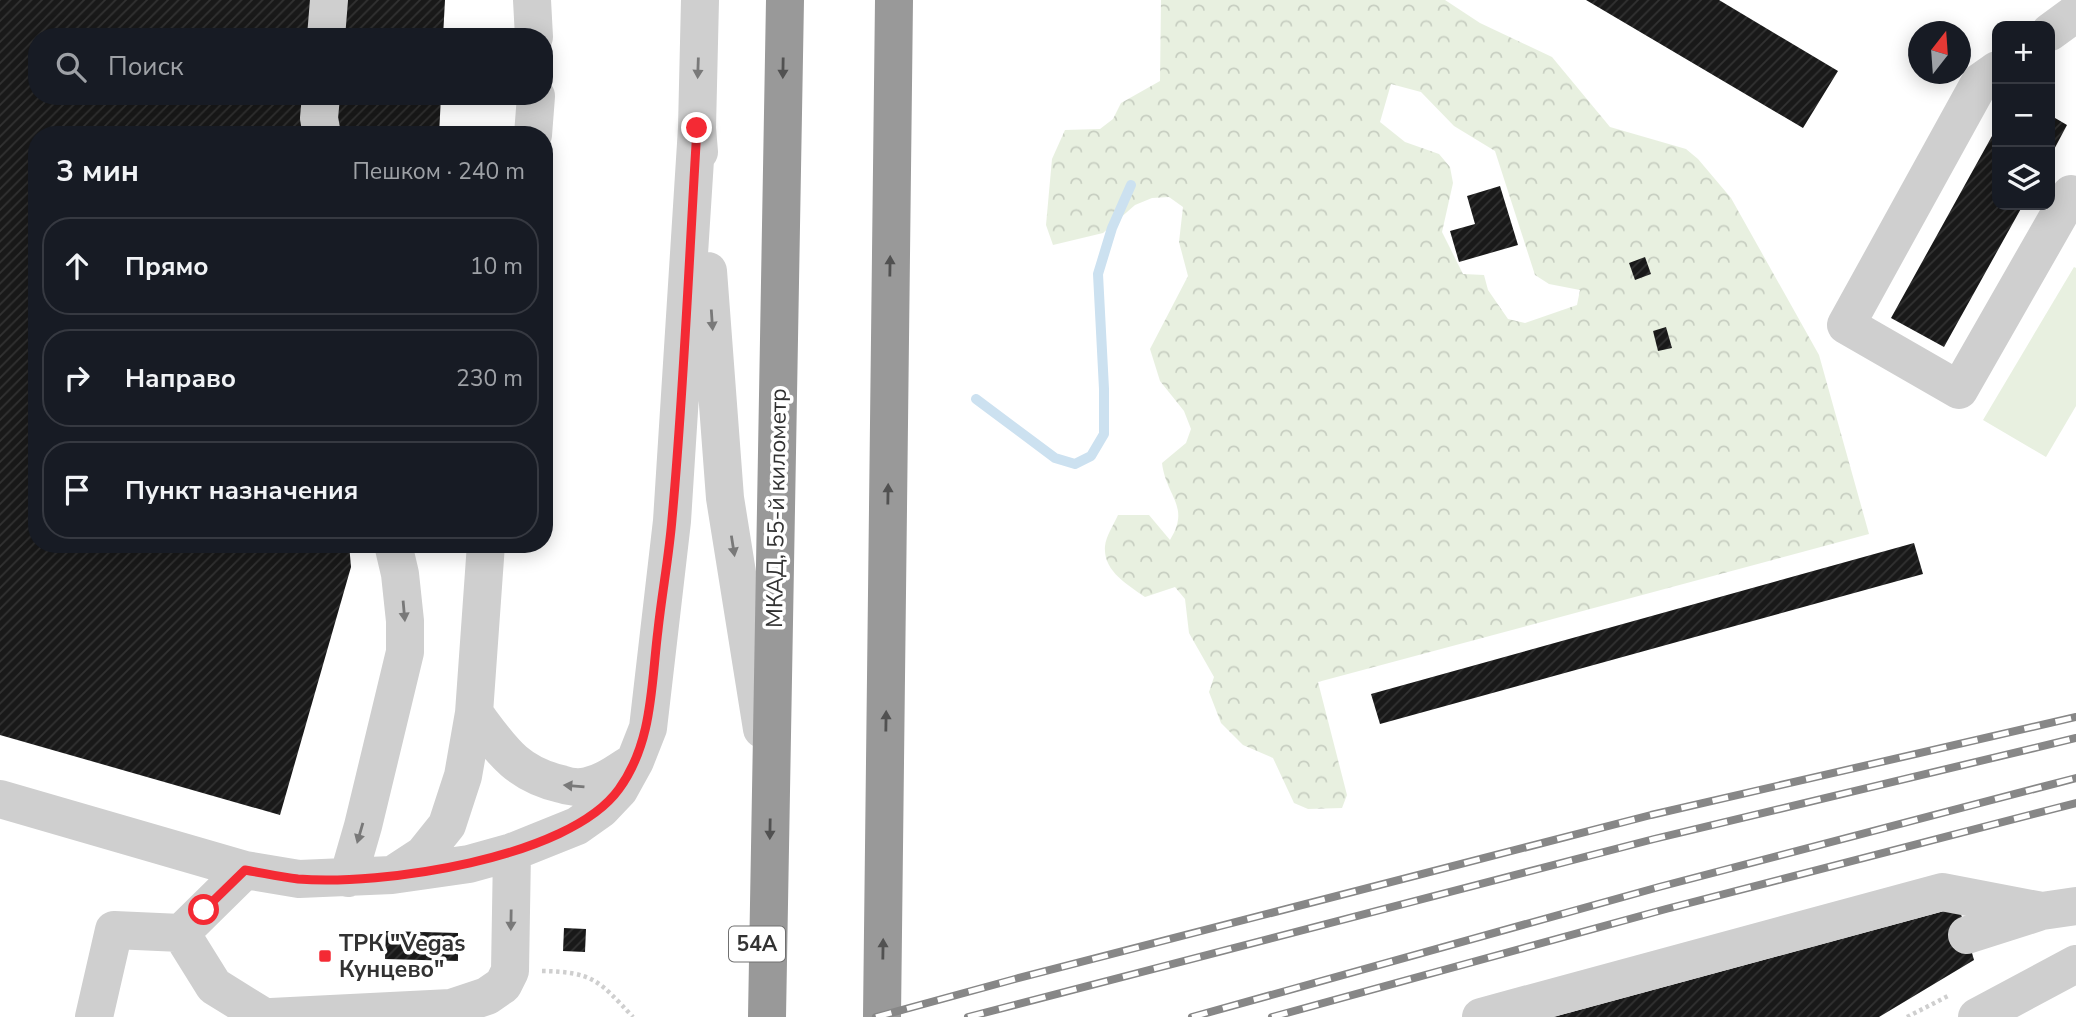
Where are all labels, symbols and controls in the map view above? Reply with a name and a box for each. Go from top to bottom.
north arrow [1908,21,1971,84]
map controls [1992,21,2055,210]
button: + [1992,21,2055,84]
search box [28,28,553,105]
icon: search [52,48,90,86]
text: Поиск [108,49,184,84]
one-way arrow [693,57,704,79]
one-way arrow [778,57,789,79]
button: − [1992,84,2055,147]
route end [681,112,712,143]
button: layers [1992,147,2055,210]
text: 3 мин [56,151,139,192]
text: Пешком · 240 m [352,156,525,187]
icon: ahead [58,247,96,285]
text: Прямо [125,249,209,284]
text: 10 m [470,251,523,282]
one-way arrow [884,255,896,277]
one-way arrow [707,309,718,331]
icon: right [58,359,96,397]
text: Направо [125,361,236,396]
text: 230 m [456,363,523,394]
street label: МКАД, 55-й километр [759,388,794,628]
icon: arrive [58,471,96,509]
text: Пункт назначения [125,473,358,508]
one-way arrow [882,483,894,505]
one-way arrow [728,535,739,557]
one-way arrow [399,601,410,623]
one-way arrow [880,710,892,732]
one-way arrow [563,780,585,791]
one-way arrow [764,818,776,840]
one-way arrow [355,823,365,844]
route start [188,894,219,925]
one-way arrow [505,910,517,932]
road number: 54А [729,926,785,962]
place label: ТРК "Vegas Кунцево" [339,928,465,985]
one-way arrow [877,938,889,960]
marker: ТРК "Vegas Кунцево" [317,948,333,964]

